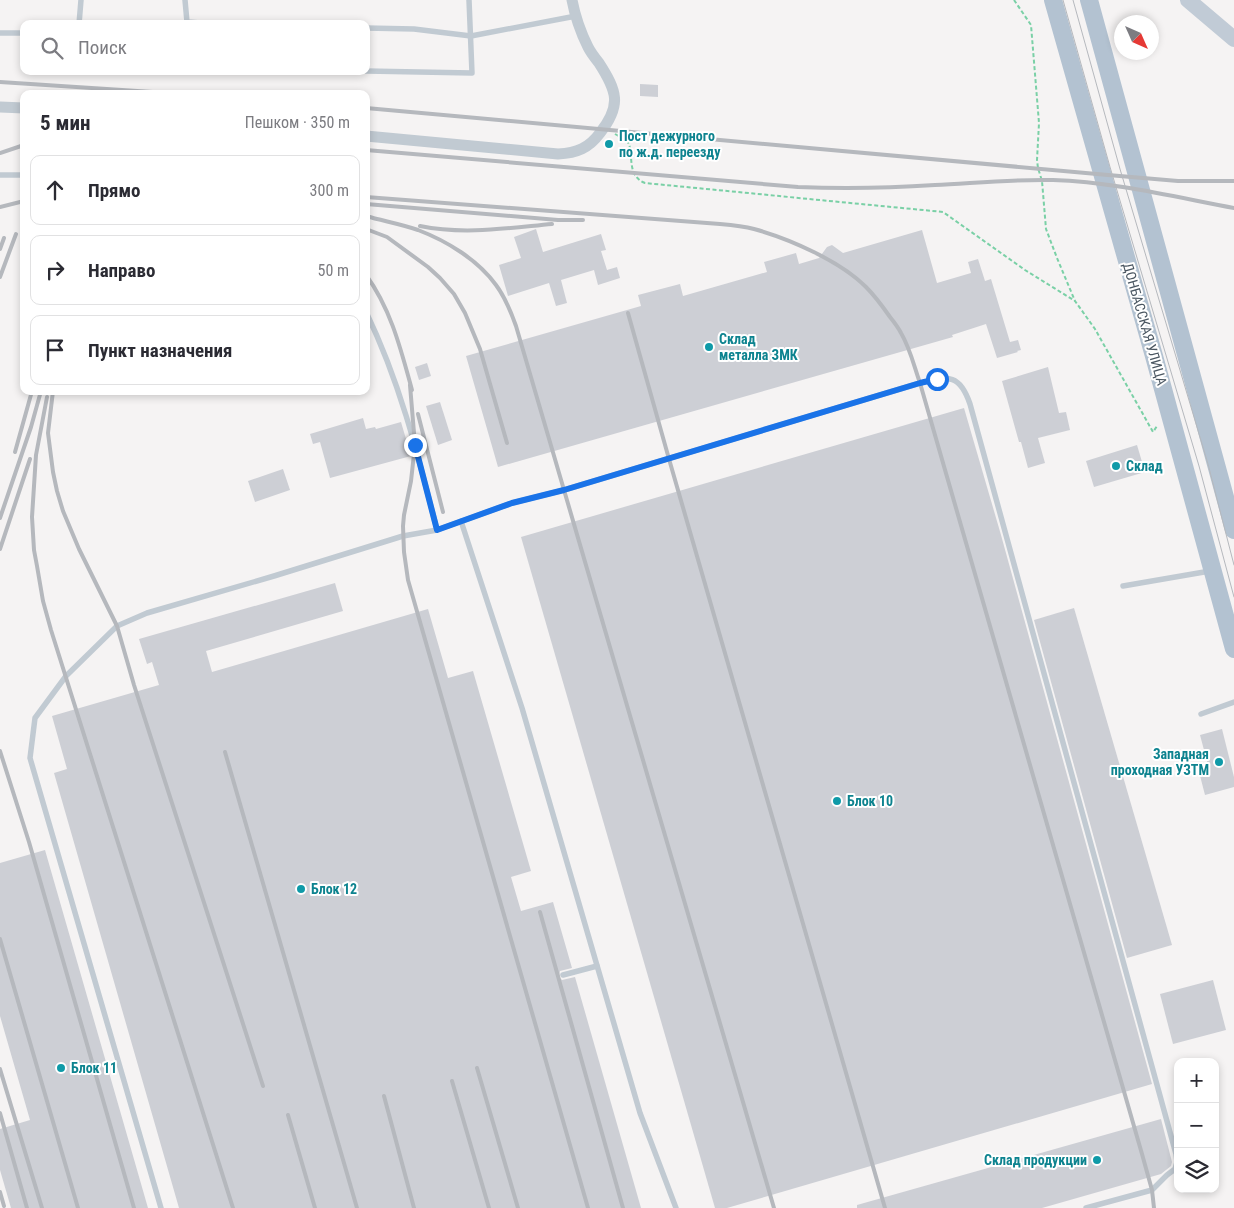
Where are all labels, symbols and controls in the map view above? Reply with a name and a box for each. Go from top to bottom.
north arrow [1114,15,1159,60]
search box [20,20,370,75]
icon: search [38,34,66,62]
text: Поиск [78,36,127,59]
text: 5 мин [40,111,90,135]
text: Пешком · 350 m [245,113,350,132]
place label: Пост дежурного по ж.д. переезду [619,128,721,160]
marker: Пост дежурного по ж.д. переезду [603,138,615,150]
icon: ahead [41,176,69,204]
text: Прямо [88,179,141,202]
text: 300 m [310,181,349,200]
icon: right [41,256,69,284]
text: Направо [88,259,155,282]
text: 50 m [317,261,349,280]
street label: ДОНБАССКАЯ УЛИЦА [1120,261,1170,387]
place label: Склад металла ЗМК [719,331,798,363]
icon: arrive [41,336,69,364]
text: Пункт назначения [88,339,232,362]
marker: Склад металла ЗМК [703,341,715,353]
route start [926,368,949,391]
route end [404,434,427,457]
place label: Склад [1126,458,1163,474]
marker: Склад [1110,460,1122,472]
place label: Западная проходная УЗТМ [1111,746,1209,778]
marker: Западная проходная УЗТМ [1213,756,1225,768]
place label: Блок 10 [847,793,893,809]
marker: Блок 10 [831,795,843,807]
place label: Блок 12 [311,881,357,897]
marker: Блок 12 [295,883,307,895]
map controls [1174,1058,1219,1193]
button: + [1174,1058,1219,1103]
place label: Блок 11 [71,1060,117,1076]
marker: Блок 11 [55,1062,67,1074]
button: − [1174,1103,1219,1148]
button: layers [1174,1148,1219,1193]
place label: Склад продукции [984,1152,1087,1168]
marker: Склад продукции [1091,1154,1103,1166]

